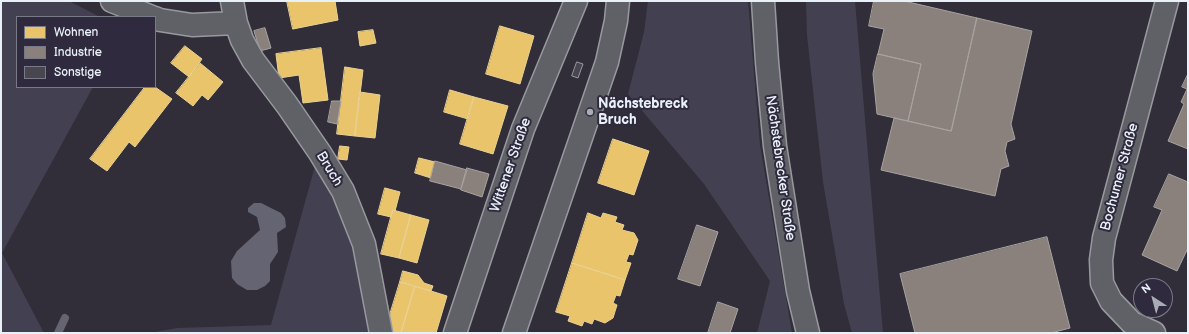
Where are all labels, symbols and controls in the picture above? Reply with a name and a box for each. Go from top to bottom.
legend [16,16,156,88]
text: Wohnen [54,25,98,40]
text: Industrie [54,45,102,60]
text: Sonstige [54,65,101,80]
street label: Nächstebrecker Straße [761,94,799,242]
place label: Nächstebreck Bruch [598,96,688,128]
marker: Nächstebreck Bruch [585,107,595,117]
street label: Wittener Straße [487,116,535,214]
street label: Bochumer Straße [1098,121,1142,233]
street label: Bruch [312,149,346,189]
north arrow [1133,278,1173,318]
text: N [1139,281,1153,296]

